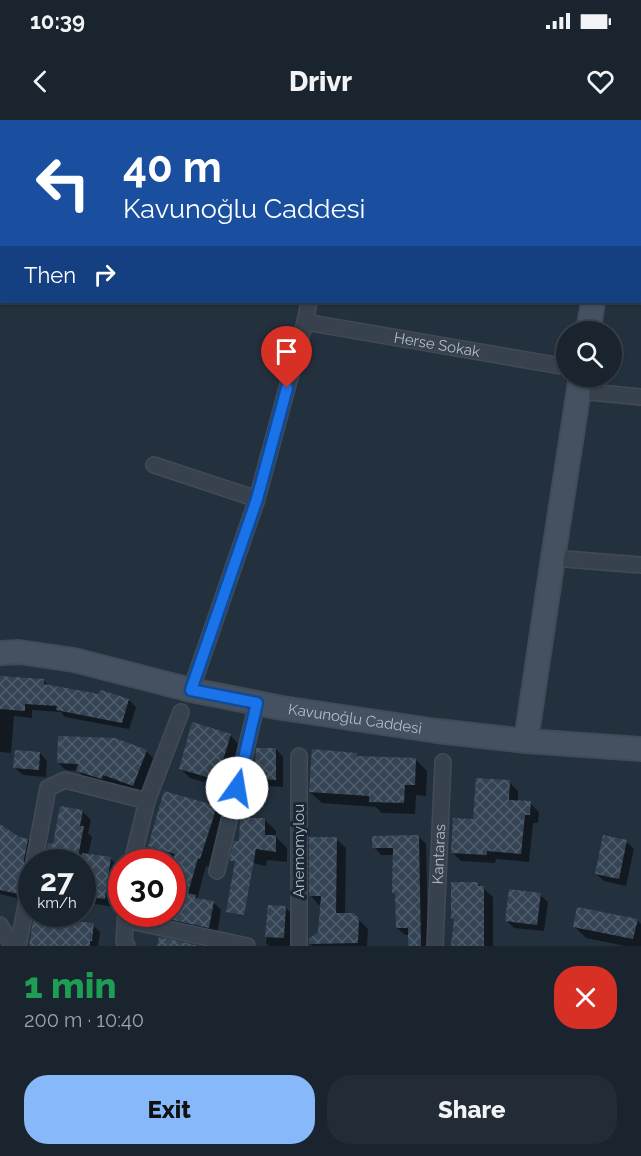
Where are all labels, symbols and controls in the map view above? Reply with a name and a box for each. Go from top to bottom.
text: 10:39 [30,8,85,34]
icon: back [24,65,57,98]
icon: heart [584,65,617,98]
text: Drivr [289,66,352,97]
text: 40 m [123,143,222,192]
icon: left [24,144,102,222]
text: Kavunoğlu Caddesi [123,193,365,224]
icon: right [88,258,121,291]
text: Then [24,262,76,288]
map controls [556,321,622,387]
button: search [556,321,622,387]
pin [261,326,312,388]
street label: Herse Sokak [393,328,482,361]
icon: arrive [270,335,303,368]
street label: Kavunoğlu Caddesi [287,700,423,738]
position arrow [205,756,269,820]
street label: Anemomylou [290,804,308,898]
street label: Kantaras [429,824,449,885]
speed limit sign: 30 [108,849,186,927]
text: 27 [40,863,74,898]
text: km/h [37,894,77,912]
text: 1 min [24,964,116,1006]
button: close [554,966,617,1029]
text: 200 m · 10:40 [24,1008,144,1032]
button: Exit [24,1075,315,1144]
button: Share [327,1075,617,1144]

